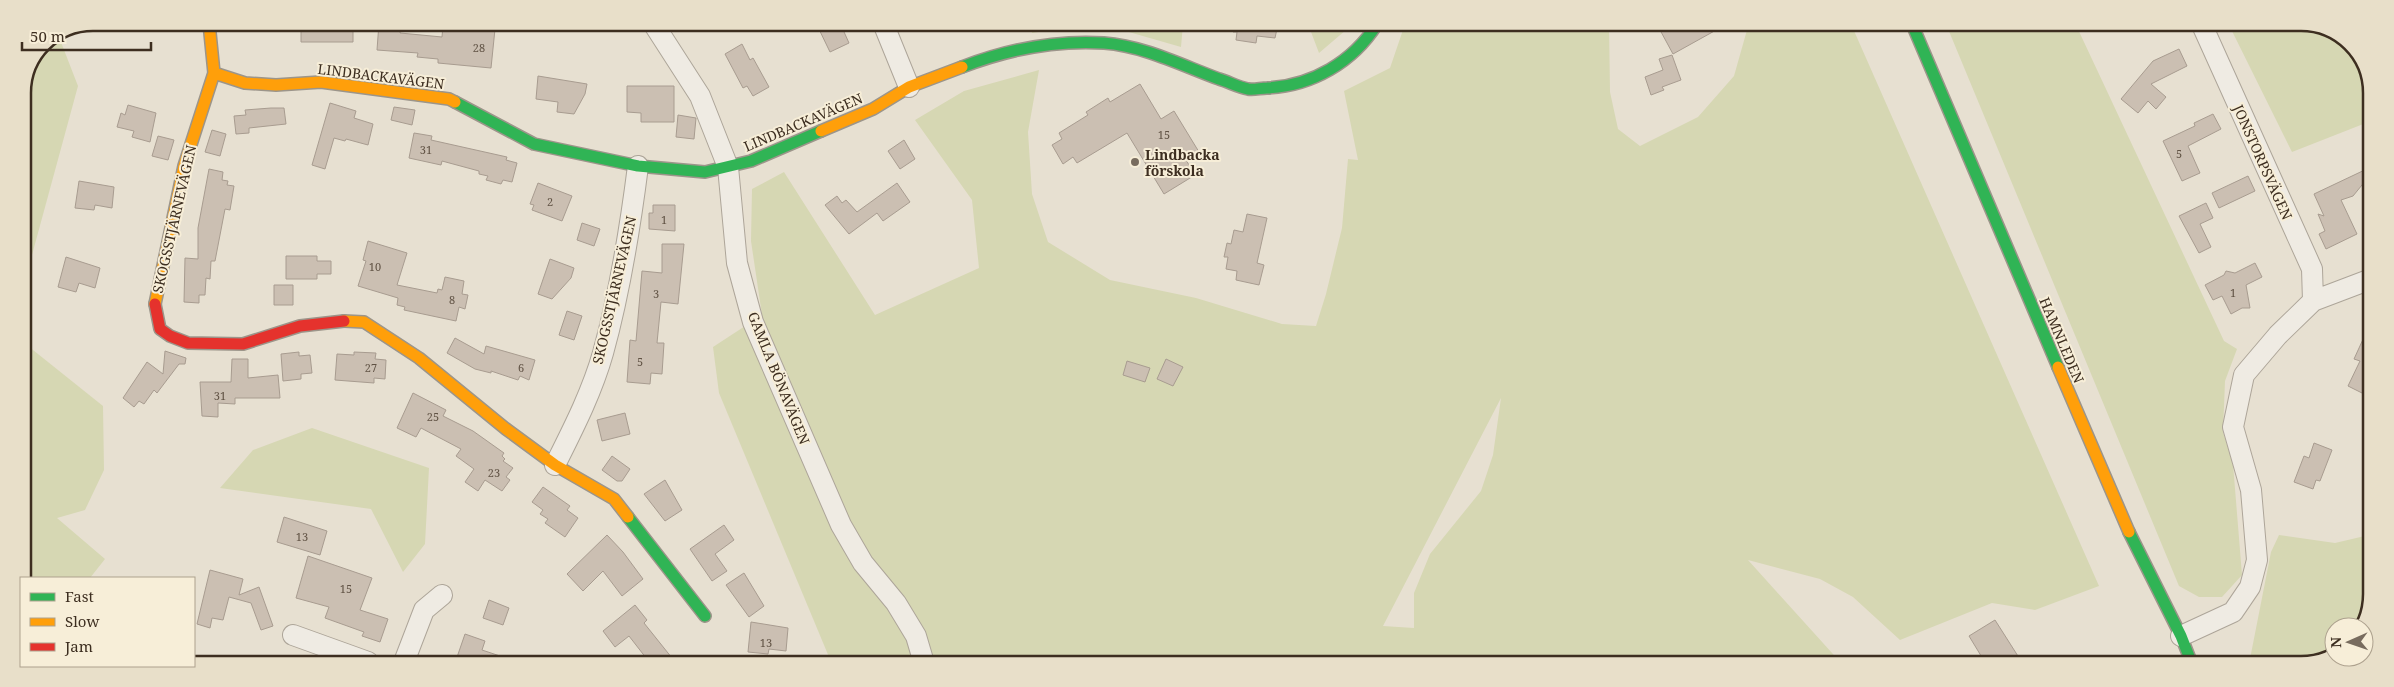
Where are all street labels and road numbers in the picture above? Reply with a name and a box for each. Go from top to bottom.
street label: LINDBACKAVÄGEN [316,59,446,93]
street label: LINDBACKAVÄGEN [741,88,866,156]
street label: JONSTORPSVÄGEN [2229,100,2297,223]
street label: SKOGSSTJÄRNEVÄGEN [148,143,200,295]
street label: SKOGSSTJÄRNEVÄGEN [588,214,640,366]
street label: HAMNLEDEN [2035,294,2089,386]
street label: GAMLA BÖNAVÄGEN [744,309,814,447]

